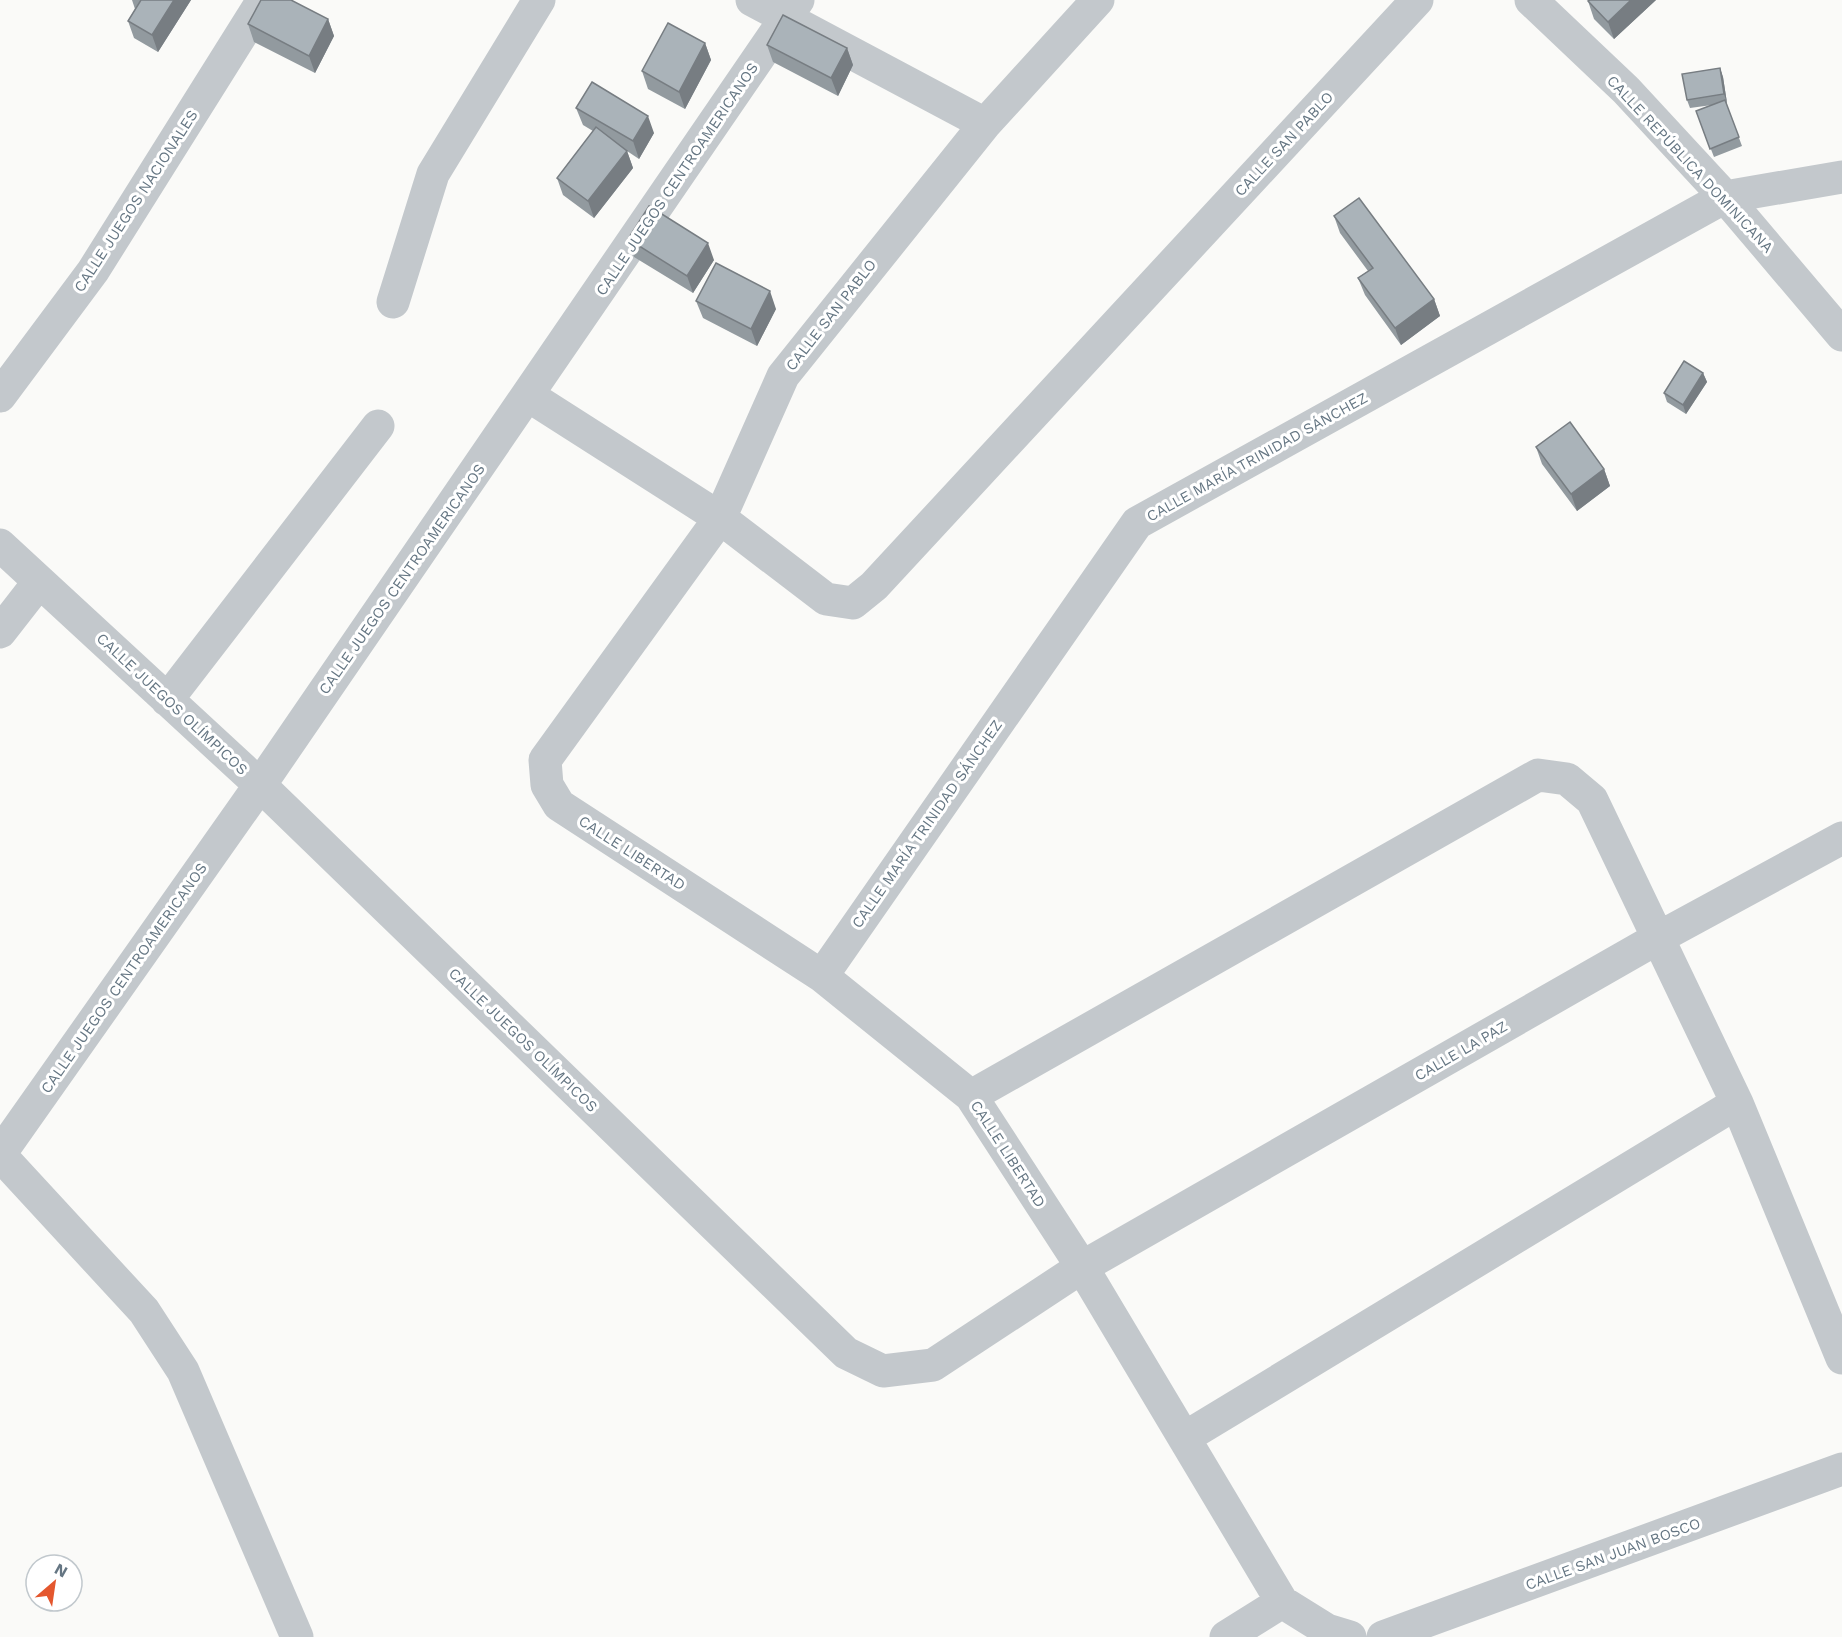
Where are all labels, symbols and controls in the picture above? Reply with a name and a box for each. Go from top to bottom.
street label: CALLE JUEGOS CENTROAMERICANOS [592,59,762,299]
street label: CALLE REPÚBLICA DOMINICANA [1603,72,1777,256]
street label: CALLE SAN PABLO [1231,88,1337,200]
street label: CALLE JUEGOS NACIONALES [70,107,202,295]
street label: CALLE SAN PABLO [782,256,880,374]
street label: CALLE MARÍA TRINIDAD SÁNCHEZ [1143,389,1371,525]
street label: CALLE JUEGOS CENTROAMERICANOS [315,460,489,698]
street label: CALLE JUEGOS OLÍMPICOS [93,629,251,779]
street label: CALLE MARÍA TRINIDAD SÁNCHEZ [848,716,1006,932]
street label: CALLE LIBERTAD [575,812,689,894]
street label: CALLE JUEGOS CENTROAMERICANOS [37,859,211,1097]
street label: CALLE JUEGOS OLÍMPICOS [445,964,601,1116]
street label: CALLE LA PAZ [1411,1017,1511,1085]
street label: CALLE LIBERTAD [967,1097,1049,1211]
street label: CALLE SAN JUAN BOSCO [1523,1514,1703,1594]
north arrow [24,1553,84,1613]
text: N [51,1559,71,1582]

